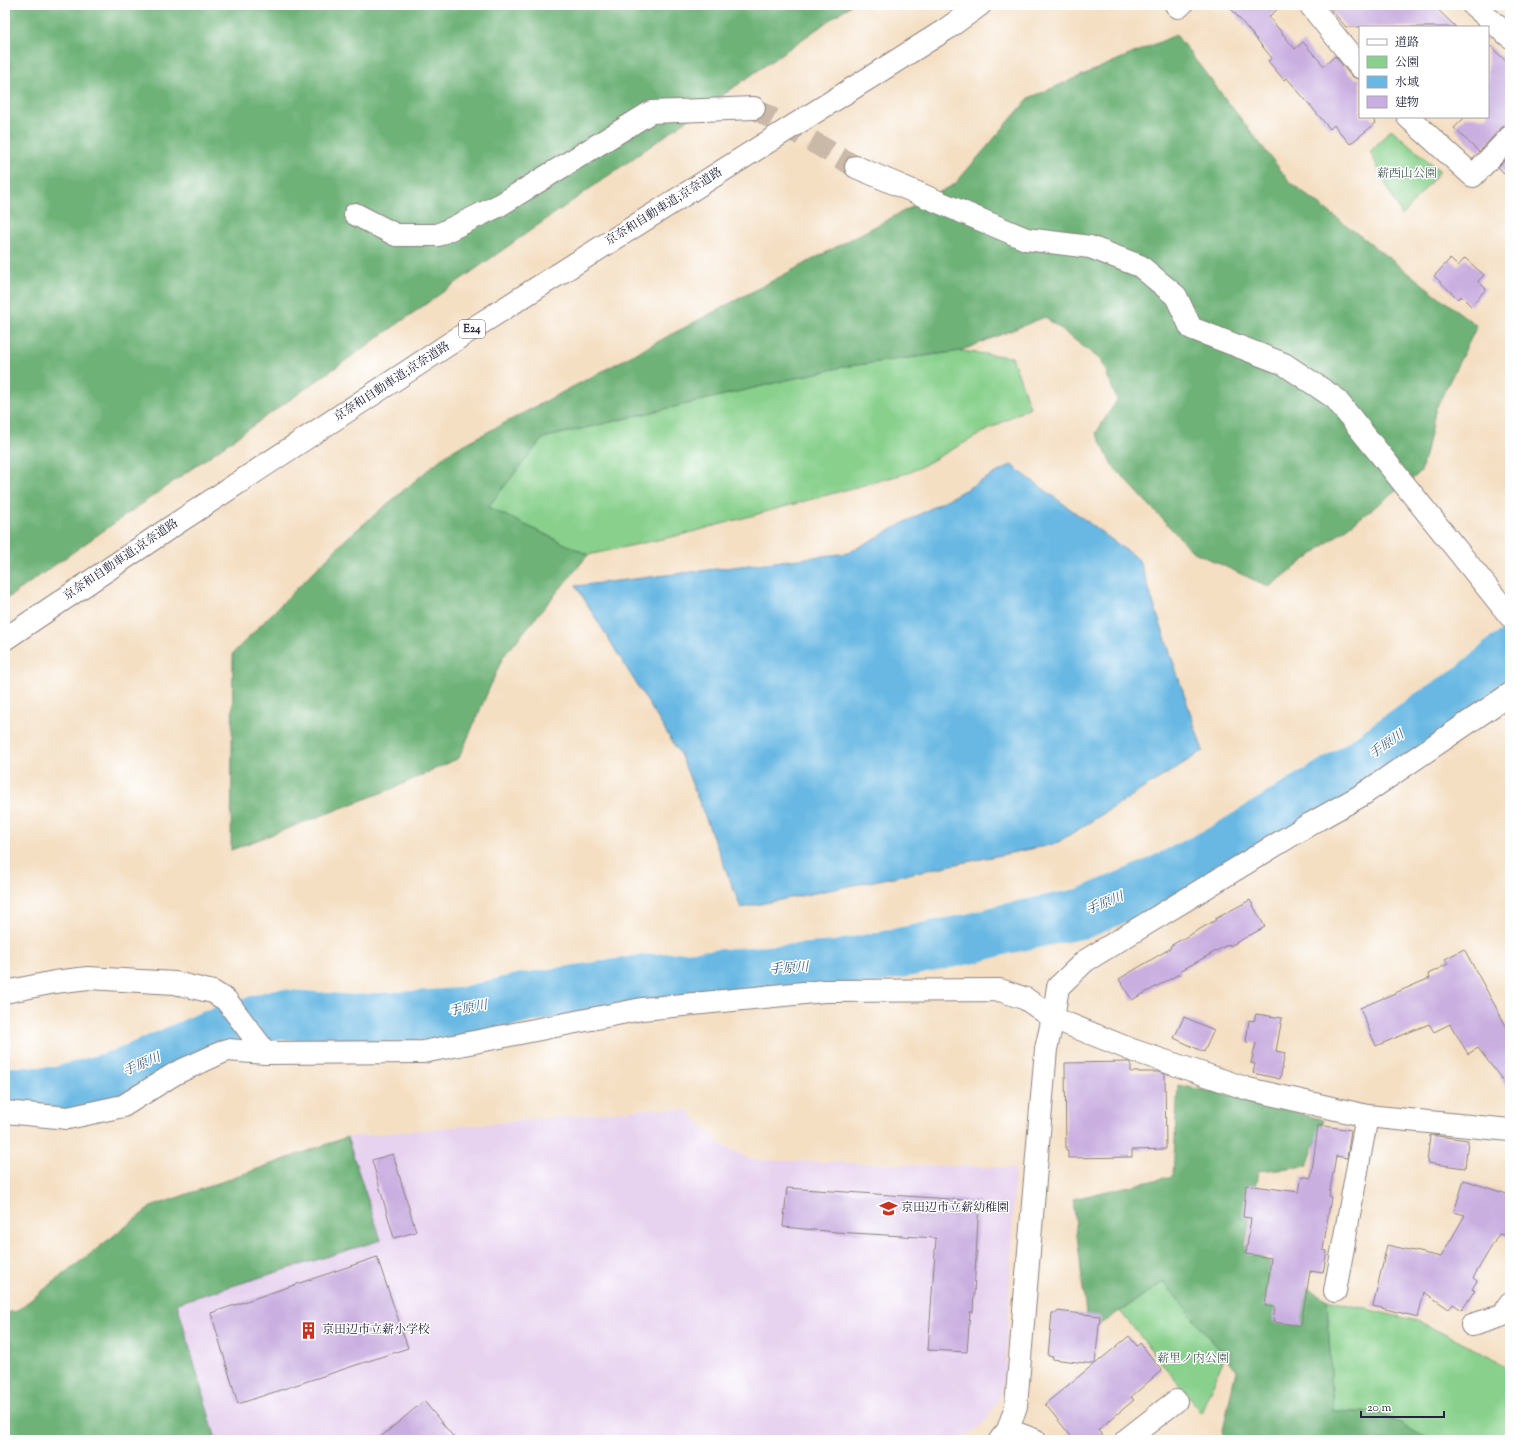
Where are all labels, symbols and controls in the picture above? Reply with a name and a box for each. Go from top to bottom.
legend [1359,26,1489,118]
text: 道路 [1395,34,1419,52]
text: 公園 [1395,54,1419,72]
text: 水域 [1395,74,1419,92]
text: 建物 [1395,94,1419,112]
street label: 京奈和自動車道;京奈道路 [602,164,726,250]
park label: 薪西山公園 [1377,165,1437,183]
road number: E24 [459,320,485,338]
street label: 京奈和自動車道;京奈道路 [330,338,454,426]
street label: 京奈和自動車道;京奈道路 [60,515,182,605]
water label: 手原川 [1366,726,1410,763]
water label: 手原川 [1084,888,1128,920]
water label: 手原川 [769,959,811,979]
water label: 手原川 [447,996,491,1021]
water label: 手原川 [121,1048,165,1081]
school or university icon: 京田辺市立薪幼稚園 [878,1198,898,1218]
place label: 京田辺市立薪幼稚園 [901,1199,1009,1217]
building icon: 京田辺市立薪小学校 [299,1320,319,1340]
place label: 京田辺市立薪小学校 [322,1321,430,1339]
park label: 薪里ノ内公園 [1157,1350,1229,1368]
scale bar [1361,1393,1444,1419]
text: 20 m [1367,1399,1392,1417]

